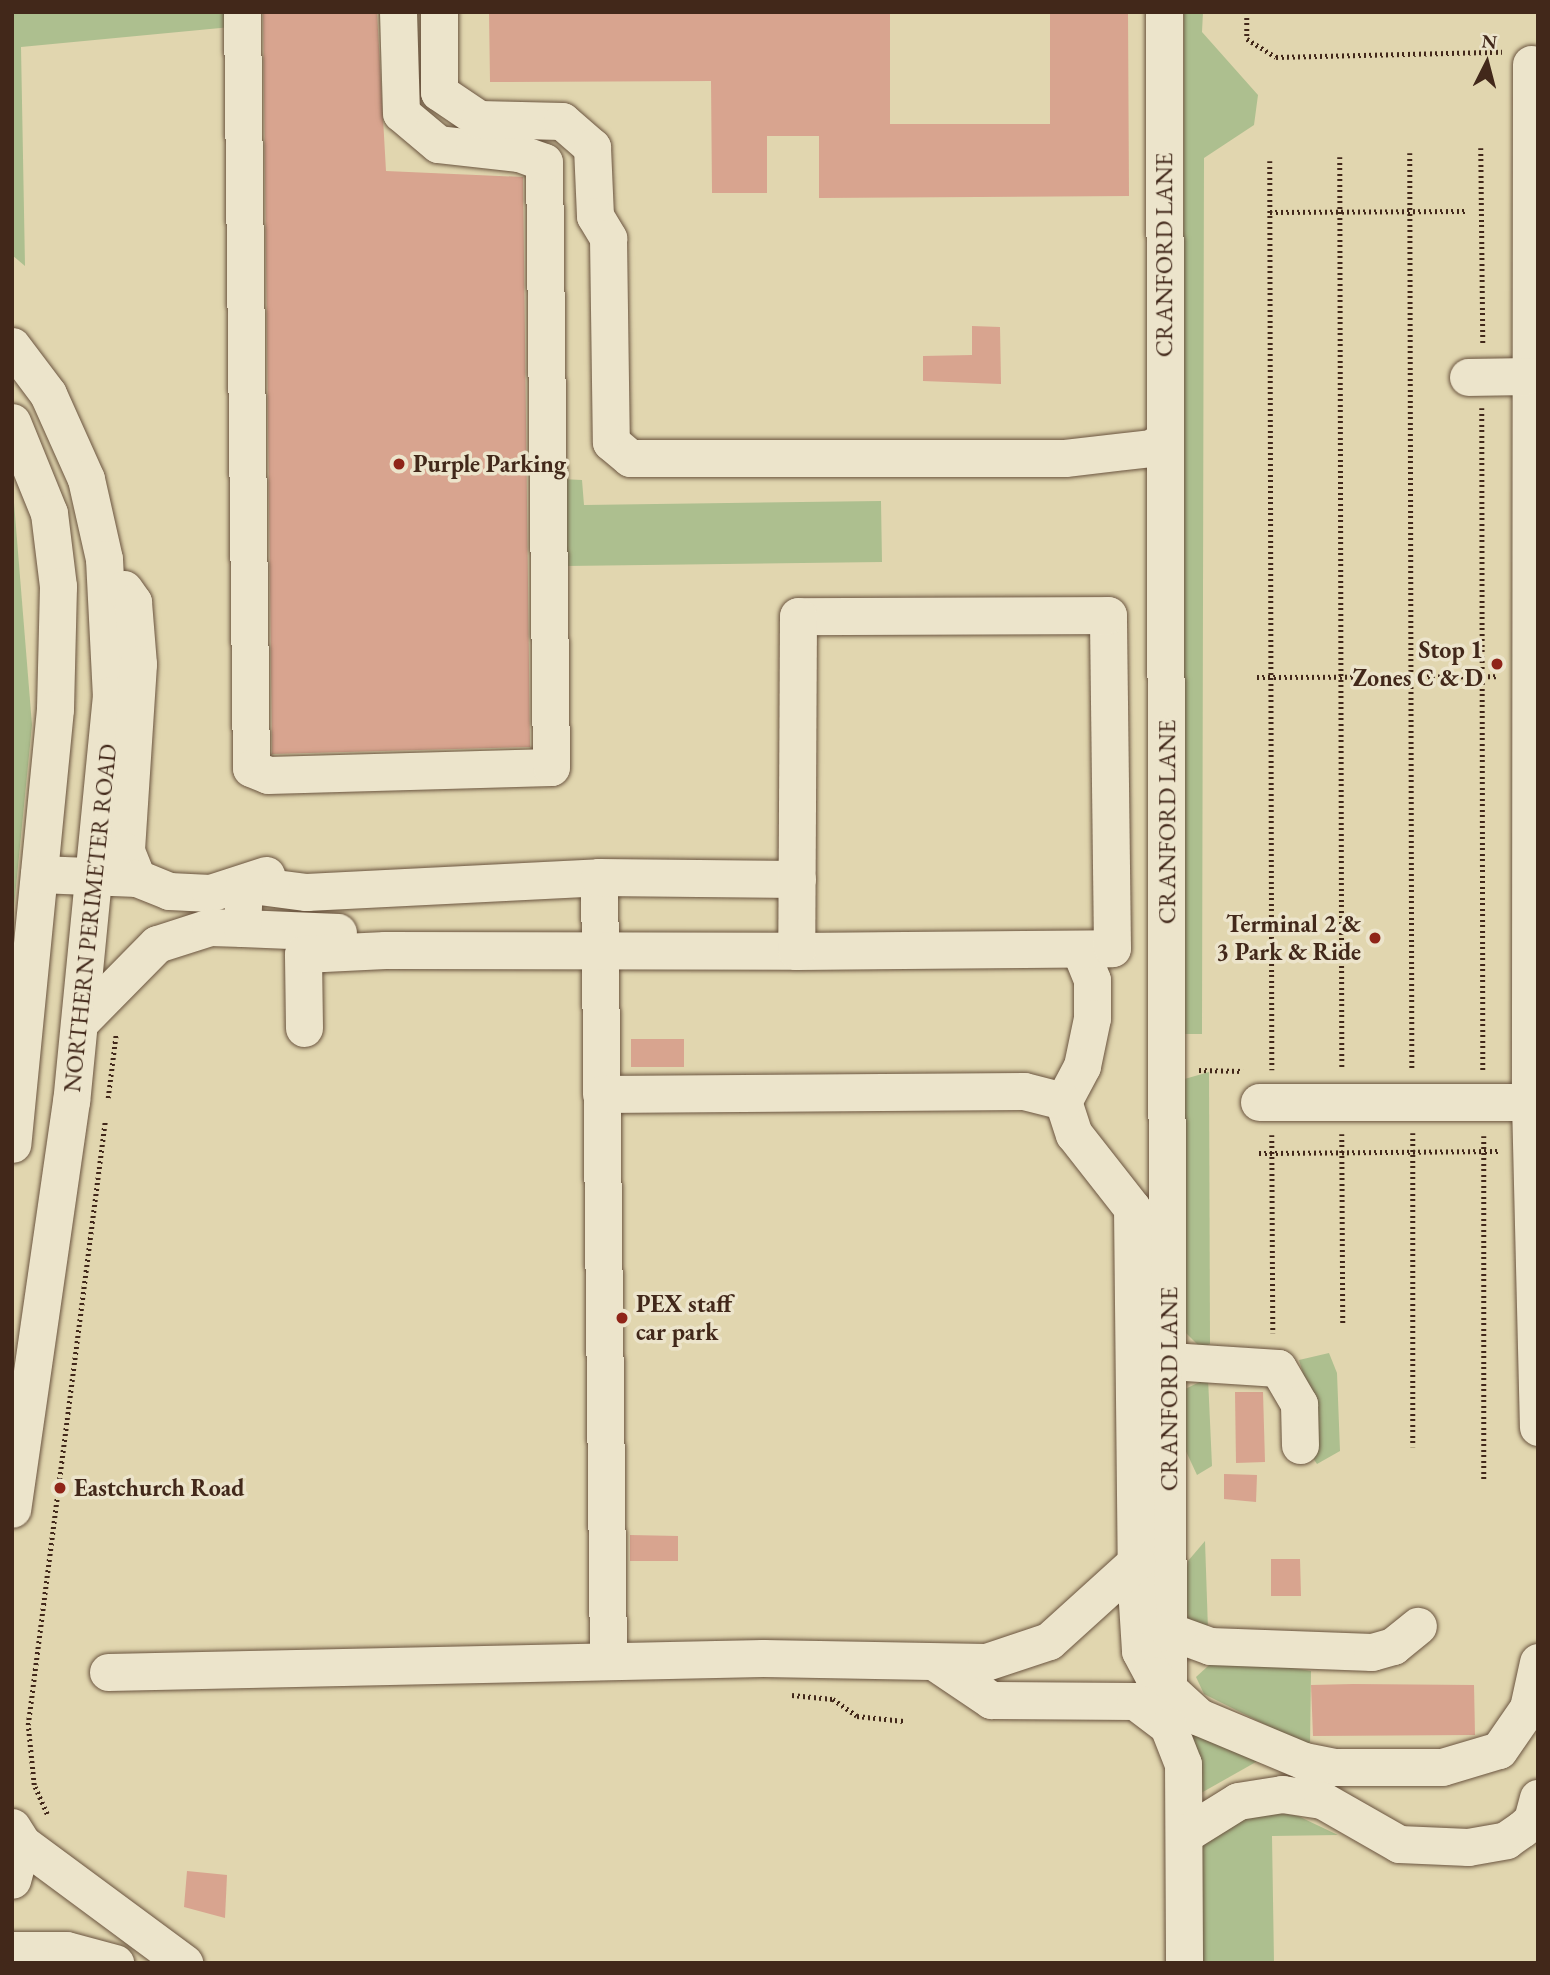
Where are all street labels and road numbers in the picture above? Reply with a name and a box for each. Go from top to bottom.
street label: CRANFORD LANE [1150,153,1178,357]
street label: CRANFORD LANE [1153,720,1181,924]
street label: NORTHERN PERIMETER ROAD [57,742,123,1094]
street label: CRANFORD LANE [1155,1287,1183,1491]

